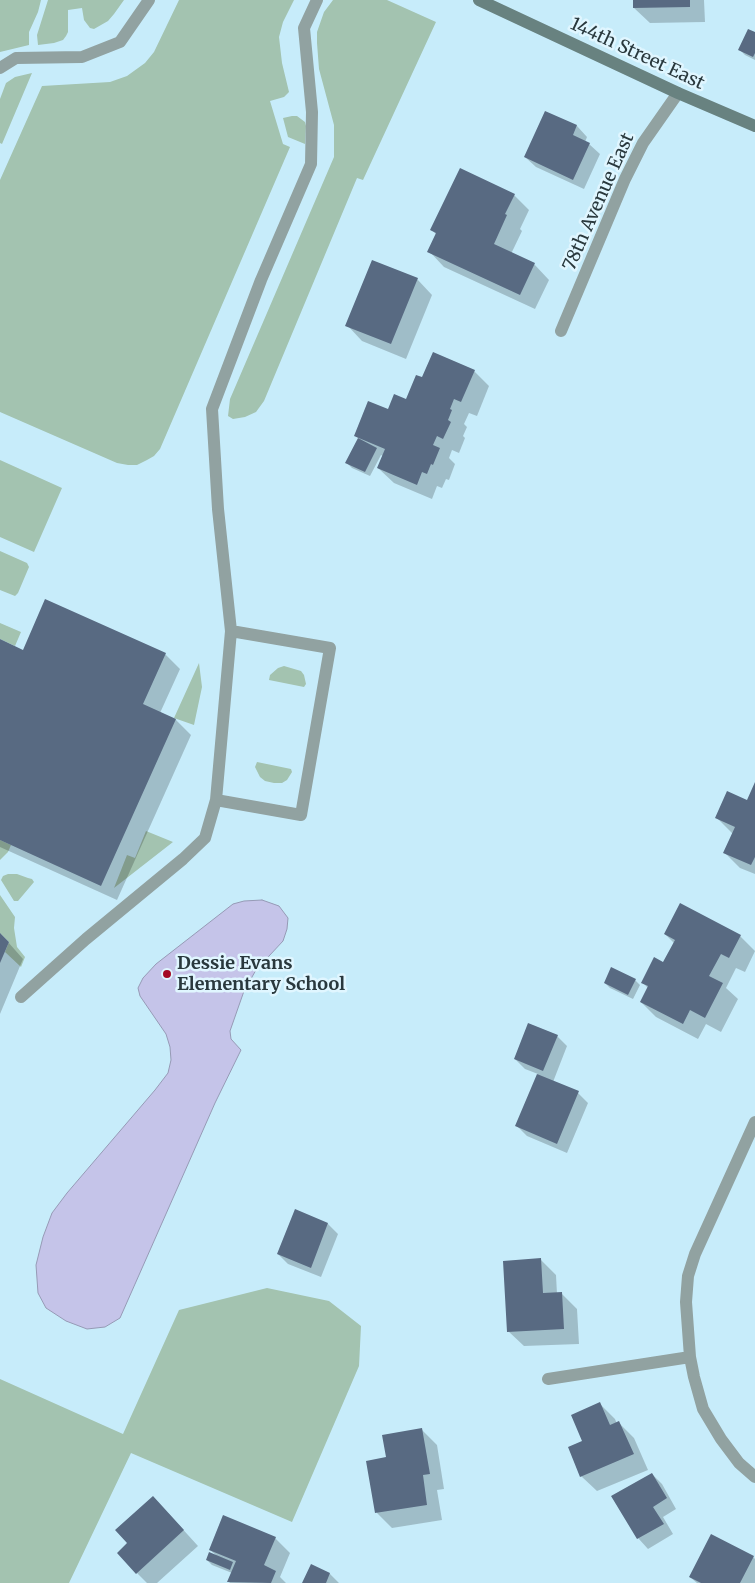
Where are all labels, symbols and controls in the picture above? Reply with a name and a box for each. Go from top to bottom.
street label: 144th Street East [567,13,707,95]
street label: 78th Avenue East [559,130,639,274]
place label: Dessie Evans Elementary School [177,953,345,996]
marker: Dessie Evans Elementary School [161,968,173,980]

